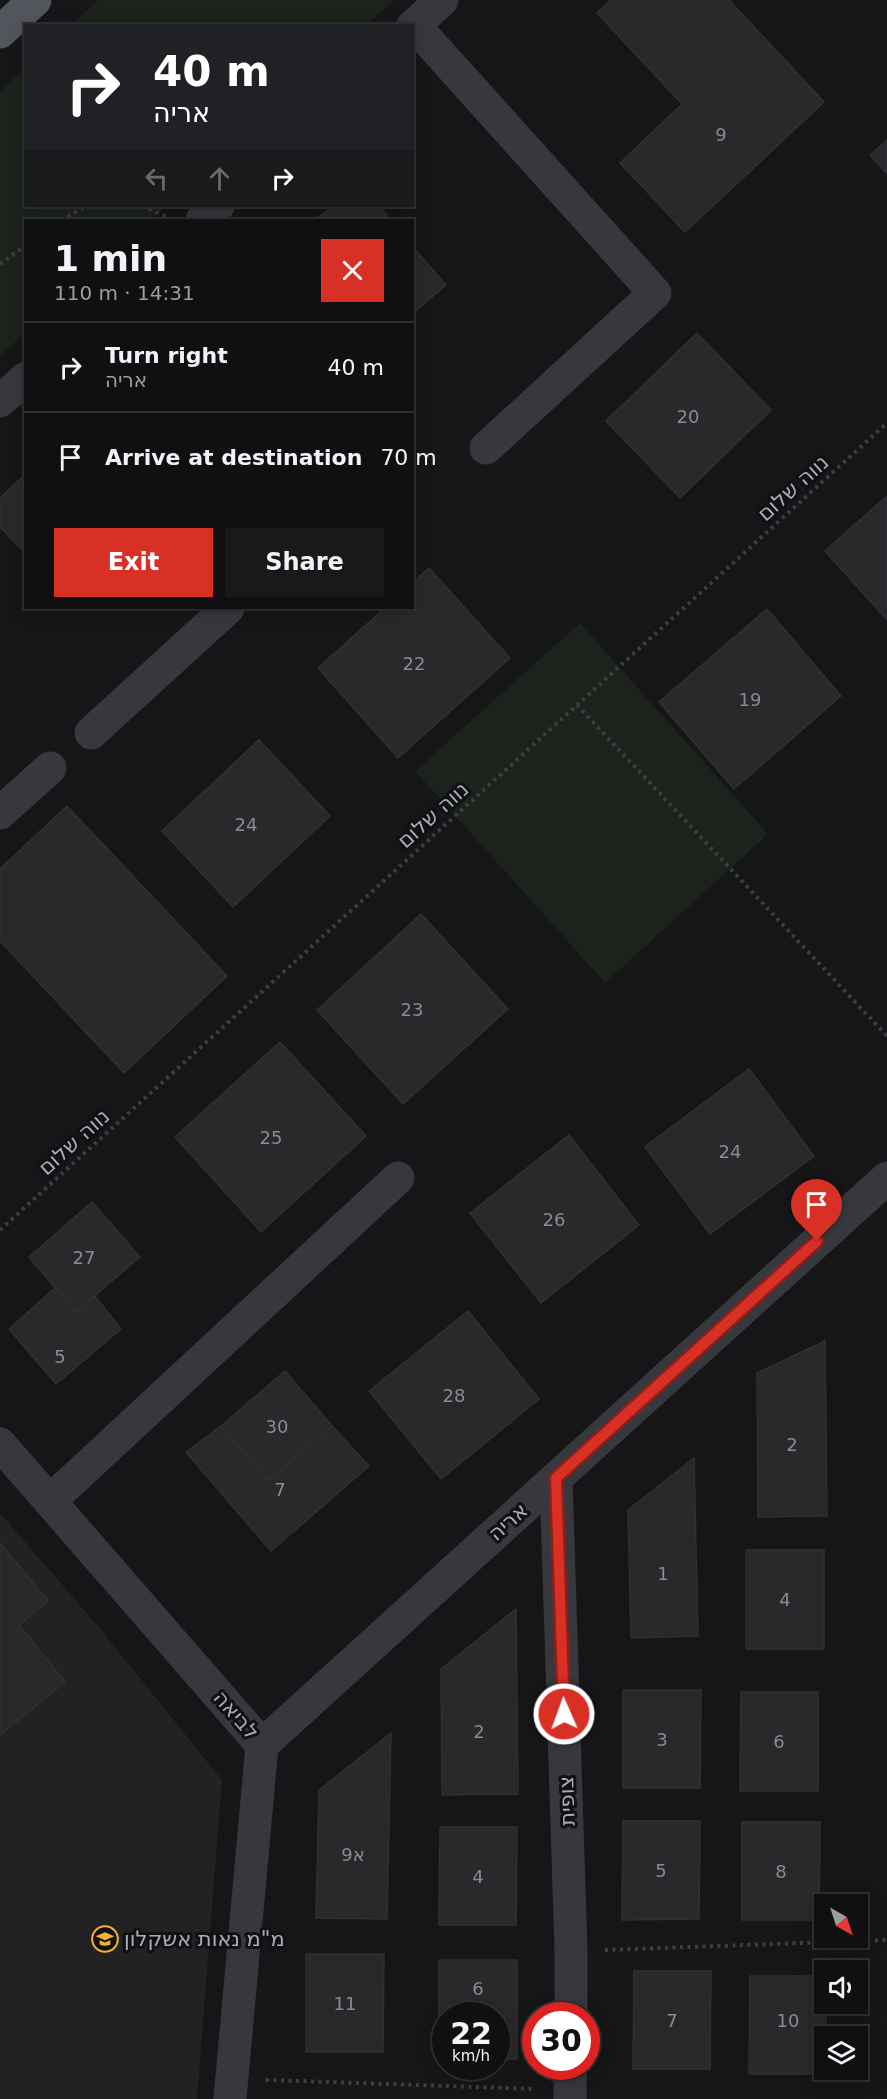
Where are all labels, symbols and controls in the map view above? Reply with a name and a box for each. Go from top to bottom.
text: 40 m [153,47,270,96]
icon: right [54,48,132,126]
text: אריה [153,97,210,128]
house number: 9 [715,124,727,145]
icon: left [140,162,173,195]
icon: ahead [203,162,236,195]
icon: right [266,162,299,195]
text: 1 min [54,238,167,279]
button: close [321,239,384,302]
text: 110 m · 14:31 [54,281,195,305]
text: Turn right [105,343,228,368]
icon: right [54,351,87,384]
text: 40 m [328,355,384,380]
text: אריה [105,368,147,392]
house number: 20 [677,406,699,427]
icon: arrive [54,441,87,474]
text: Arrive at destination [105,445,362,470]
text: 70 m [380,445,437,470]
street label: נווה שלום [753,450,833,526]
button: Exit [54,528,213,597]
button: Share [225,528,384,597]
house number: 22 [403,653,425,674]
house number: 19 [739,689,761,710]
street label: נווה שלום [393,777,473,853]
house number: 24 [235,814,257,835]
house number: 23 [401,999,423,1020]
street label: נווה שלום [34,1104,114,1180]
house number: 25 [260,1127,282,1148]
house number: 24 [719,1141,741,1162]
pin [791,1179,842,1241]
icon: arrive [800,1188,833,1221]
house number: 26 [543,1209,565,1230]
house number: 27 [73,1247,95,1268]
house number: 5 [54,1346,66,1367]
house number: 28 [443,1385,465,1406]
house number: 30 [266,1416,288,1437]
house number: 2 [786,1434,798,1455]
house number: 7 [274,1479,286,1500]
street label: אריה [484,1498,532,1546]
house number: 1 [657,1563,669,1584]
house number: 4 [779,1589,791,1610]
position arrow [532,1682,596,1746]
street label: לביאה [208,1686,264,1744]
house number: 2 [473,1721,485,1742]
house number: 3 [656,1729,668,1750]
house number: 6 [773,1731,785,1752]
street label: צופית [554,1776,580,1826]
house number: 9א [341,1844,365,1865]
house number: 5 [655,1860,667,1881]
house number: 8 [775,1861,787,1882]
house number: 4 [472,1866,484,1887]
north arrow [814,1894,868,1948]
map controls [814,1894,868,2080]
school or university icon: מ"מ נאות אשקלון [90,1924,120,1954]
place label: מ"מ נאות אשקלון [124,1927,285,1951]
button: sound [814,1960,868,2014]
house number: 6 [472,1978,484,1999]
house number: 11 [334,1993,356,2014]
speed limit sign: 30 [522,2002,600,2080]
house number: 7 [666,2010,678,2031]
house number: 10 [777,2010,799,2031]
text: 22 [450,2016,492,2051]
button: layers [814,2026,868,2080]
text: km/h [452,2047,490,2065]

